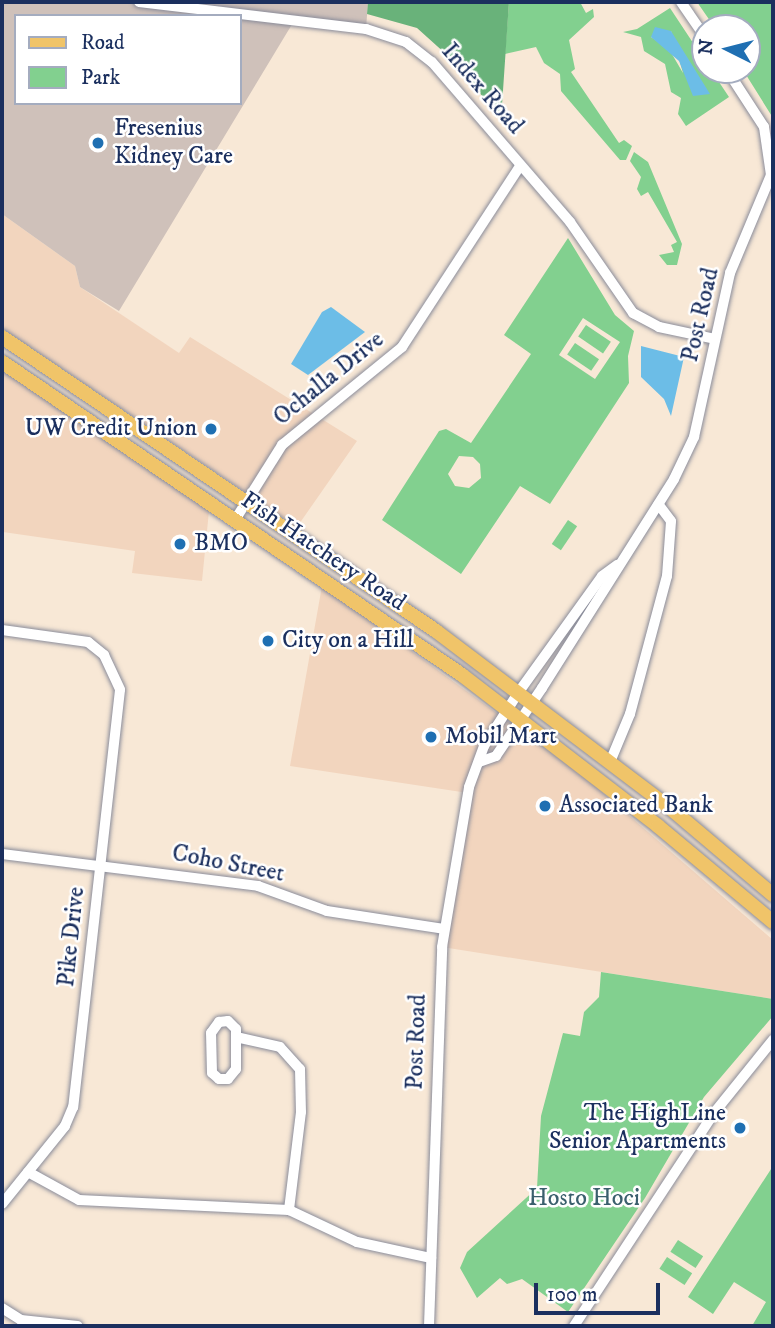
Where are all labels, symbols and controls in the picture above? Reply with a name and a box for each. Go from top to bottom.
legend [14,14,242,105]
north arrow [691,14,761,84]
text: Road [81,30,125,56]
street label: Index Road [435,38,529,140]
text: N [694,38,719,56]
text: Park [81,65,120,91]
place label: Fresenius Kidney Care [114,115,233,171]
marker: Fresenius Kidney Care [88,133,108,153]
street label: Post Road [676,265,726,365]
street label: Ochalla Drive [268,326,390,432]
place label: UW Credit Union [25,415,197,443]
marker: UW Credit Union [203,421,219,437]
street label: Fish Hatchery Road [235,486,411,618]
place label: BMO [194,530,248,558]
marker: BMO [172,536,188,552]
place label: City on a Hill [282,627,414,655]
marker: City on a Hill [260,633,276,649]
place label: Mobil Mart [445,723,557,751]
marker: Mobil Mart [423,729,439,745]
place label: Associated Bank [559,792,713,820]
marker: Associated Bank [537,798,553,814]
street label: Coho Street [169,839,287,889]
street label: Pike Drive [52,886,92,988]
street label: Post Road [401,994,433,1090]
place label: The HighLine Senior Apartments [549,1100,726,1156]
marker: The HighLine Senior Apartments [732,1120,748,1136]
park label: Hosto Hoci [528,1185,640,1213]
scale bar [537,1268,663,1312]
text: 100 m [547,1282,598,1308]

